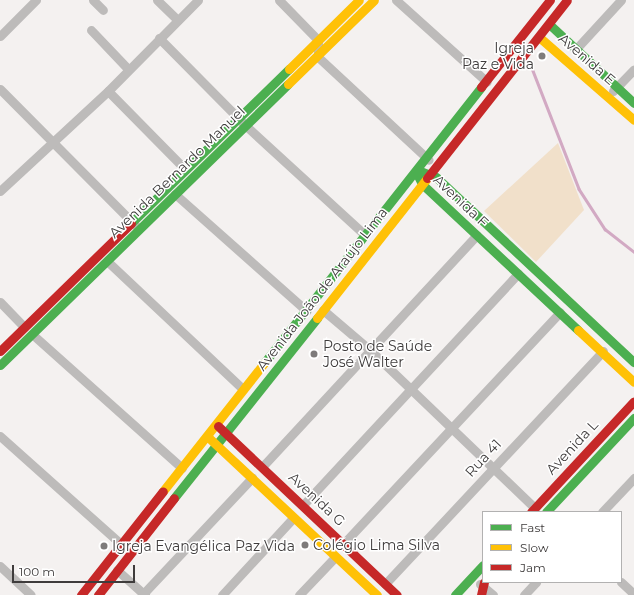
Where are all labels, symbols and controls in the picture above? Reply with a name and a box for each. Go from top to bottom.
street label: Avenida E [555,30,619,88]
place label: Igreja Paz e Vida [462,40,534,72]
marker: Igreja Paz e Vida [537,51,547,61]
street label: Avenida Bernardo Manuel [106,103,248,241]
street label: Avenida F [430,171,492,231]
street label: Avenida João de Araújo Lima [253,204,391,374]
place label: Posto de Saúde José Walter [323,338,432,370]
marker: Posto de Saúde José Walter [308,348,320,360]
street label: Avenida L [543,416,601,478]
street label: Rua 41 [461,436,505,480]
street label: Avenida G [285,469,349,529]
legend [482,511,622,583]
text: Fast [520,520,545,535]
place label: Colégio Lima Silva [313,537,440,553]
place label: Igreja Evangélica Paz Vida [112,538,295,554]
marker: Colégio Lima Silva [300,540,310,550]
text: Slow [520,540,549,555]
marker: Igreja Evangélica Paz Vida [99,541,109,551]
scale bar [14,557,137,583]
text: Jam [520,560,546,575]
text: 100 m [19,564,55,579]

